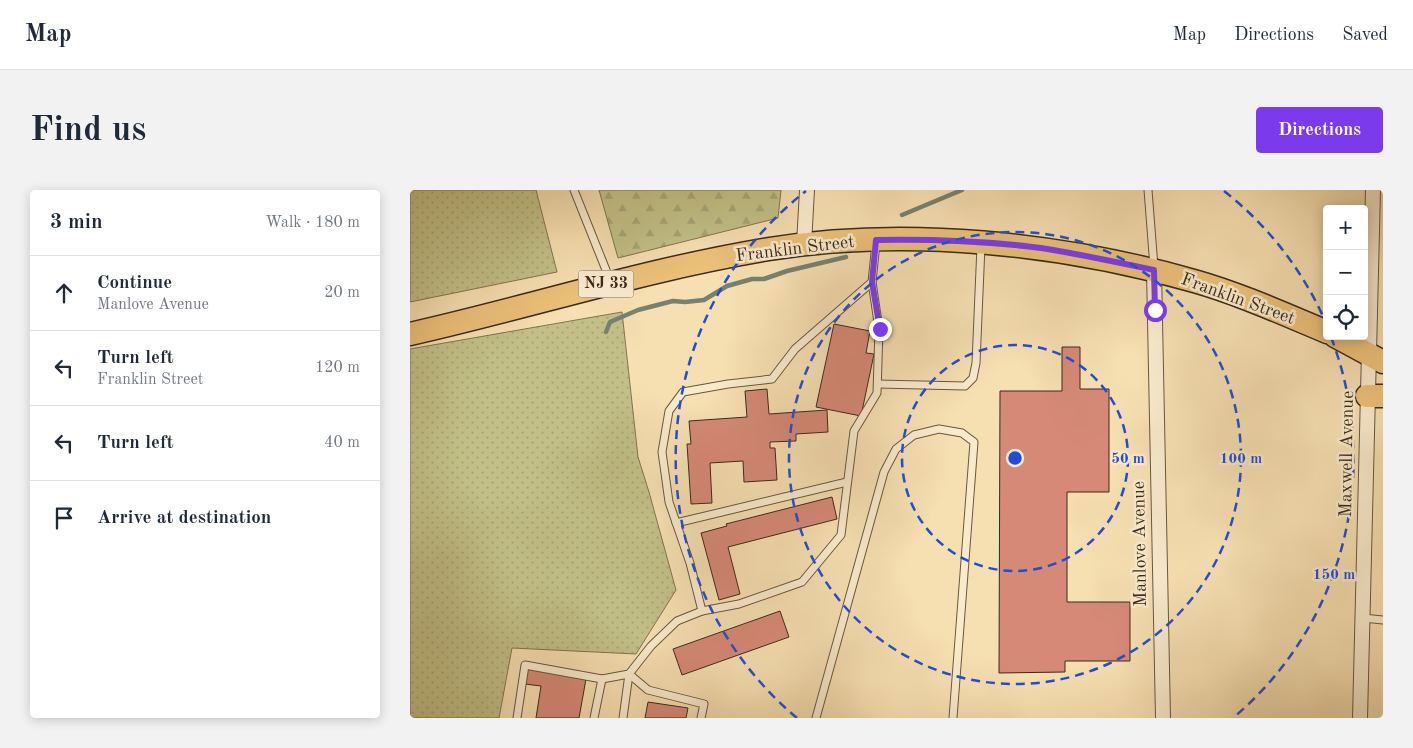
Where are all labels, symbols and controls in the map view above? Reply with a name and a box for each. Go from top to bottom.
text: Map [25,23,72,47]
text: Map [1173,26,1206,44]
text: Directions [1234,26,1314,44]
text: Saved [1342,26,1388,44]
button: Directions [1256,107,1383,153]
text: Find us [30,113,146,148]
map controls [1323,205,1368,340]
button: + [1323,205,1368,250]
text: 3 min [50,212,103,233]
text: Walk · 180 m [265,215,360,231]
street label: Franklin Street [734,233,856,265]
button: − [1323,250,1368,295]
road number: NJ 33 [578,270,634,298]
street label: Franklin Street [1179,270,1297,328]
text: Continue [97,274,172,293]
icon: ahead [50,279,78,307]
text: 20 m [324,285,360,301]
button: locate [1323,295,1368,340]
text: Manlove Avenue [97,297,209,313]
route start [1144,299,1167,322]
route end [869,318,892,341]
text: Turn left [97,349,174,368]
icon: left [50,354,78,382]
text: 120 m [315,360,360,376]
text: Franklin Street [97,372,203,388]
street label: Maxwell Avenue [1337,391,1357,517]
icon: left [50,429,78,457]
text: Turn left [97,434,174,453]
text: 40 m [324,435,360,451]
centre of rings [1006,449,1024,467]
text: 50 m [1111,452,1145,467]
text: 100 m [1220,452,1262,467]
street label: Manlove Avenue [1130,481,1150,607]
icon: arrive [50,504,78,532]
text: Arrive at destination [97,509,271,528]
text: 150 m [1313,568,1355,583]

